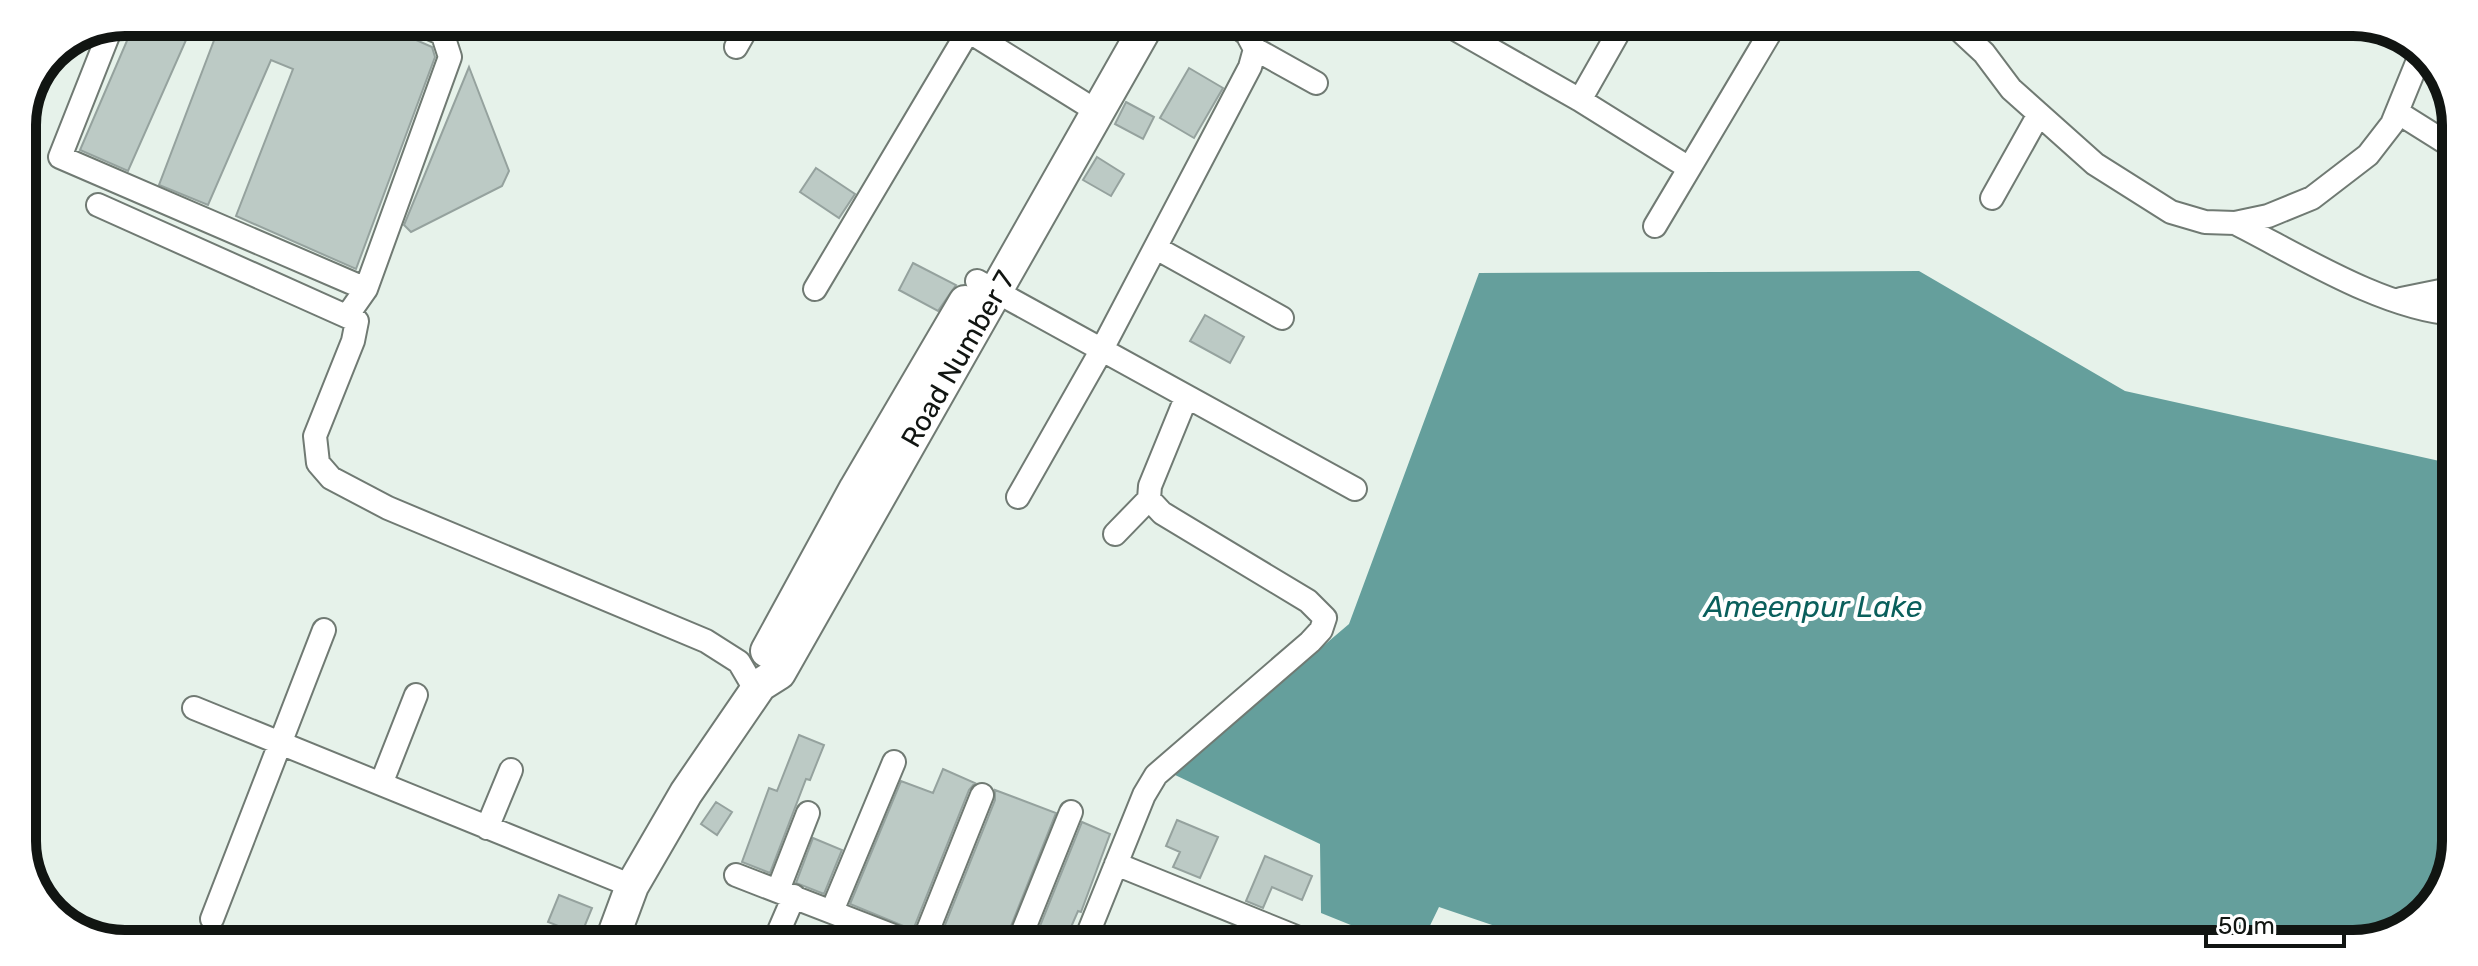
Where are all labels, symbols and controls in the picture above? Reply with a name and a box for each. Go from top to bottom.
street label: Road Number 7 [894,265,1022,453]
water label: Ameenpur Lake [1702,589,1922,625]
scale bar [2206,898,2344,948]
text: 50 m [2218,912,2275,940]

